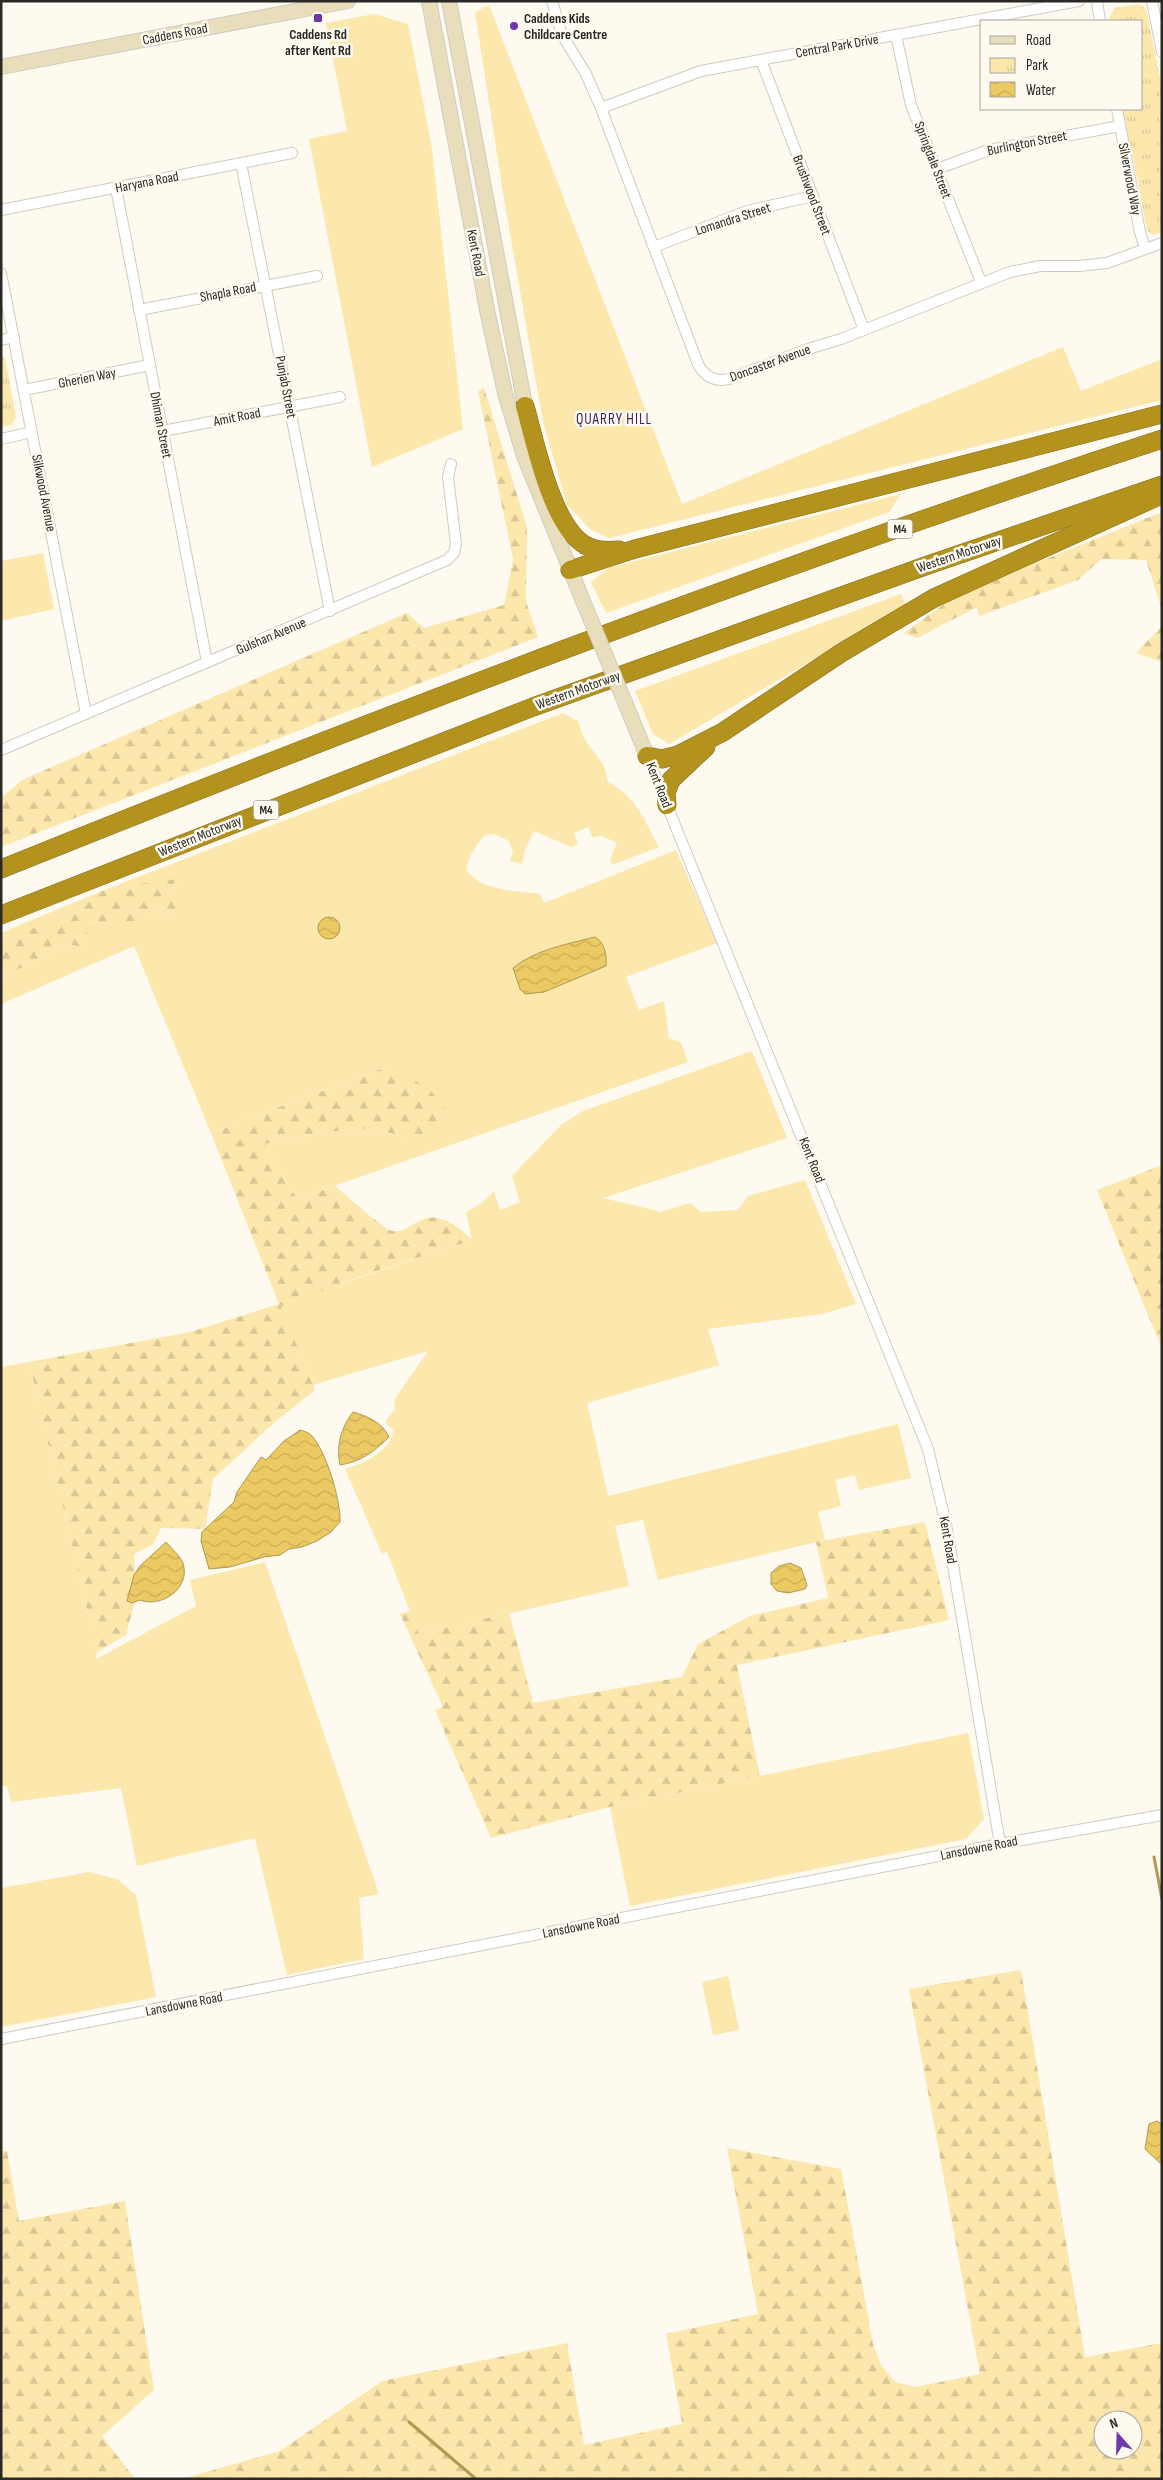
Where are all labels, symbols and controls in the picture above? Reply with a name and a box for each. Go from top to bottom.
place label: Caddens Kids Childcare Centre [524,10,607,43]
marker: Caddens Rd after Kent Rd [312,12,324,24]
street label: Caddens Road [141,19,209,49]
marker: Caddens Kids Childcare Centre [508,20,520,32]
legend [980,20,1143,110]
place label: Caddens Rd after Kent Rd [285,26,351,59]
street label: Central Park Drive [794,30,880,62]
text: Road [1026,31,1051,50]
text: Park [1026,56,1048,75]
text: Water [1026,81,1057,100]
street label: Springdale Street [911,119,955,201]
street label: Burlington Street [986,127,1068,159]
street label: Silverwood Way [1115,141,1145,217]
street label: Brushwood Street [789,153,835,237]
street label: Haryana Road [114,168,180,196]
street label: Lomandra Street [693,199,773,239]
street label: Kent Road [463,228,489,278]
street label: Shapla Road [199,278,258,306]
street label: Doncaster Avenue [727,341,813,385]
street label: Punjab Street [272,354,300,420]
street label: Gherien Way [57,364,118,392]
street label: Dhiman Street [146,390,176,460]
street label: Amit Road [211,404,262,430]
district label: QUARRY HILL [576,410,652,429]
street label: Silkwood Avenue [28,453,60,533]
road number: M4 [888,520,912,538]
street label: Western Motorway [915,531,1004,576]
street label: Gulshan Avenue [233,614,309,658]
street label: Western Motorway [534,667,623,713]
street label: Kent Road [642,760,676,810]
road number: M4 [254,800,278,820]
street label: Western Motorway [156,811,245,860]
street label: Kent Road [795,1135,829,1185]
street label: Kent Road [935,1515,961,1565]
street label: Lansdowne Road [939,1832,1019,1864]
street label: Lansdowne Road [541,1910,621,1942]
street label: Lansdowne Road [144,1988,224,2020]
north arrow [1093,2410,1143,2460]
text: N [1107,2414,1120,2433]

